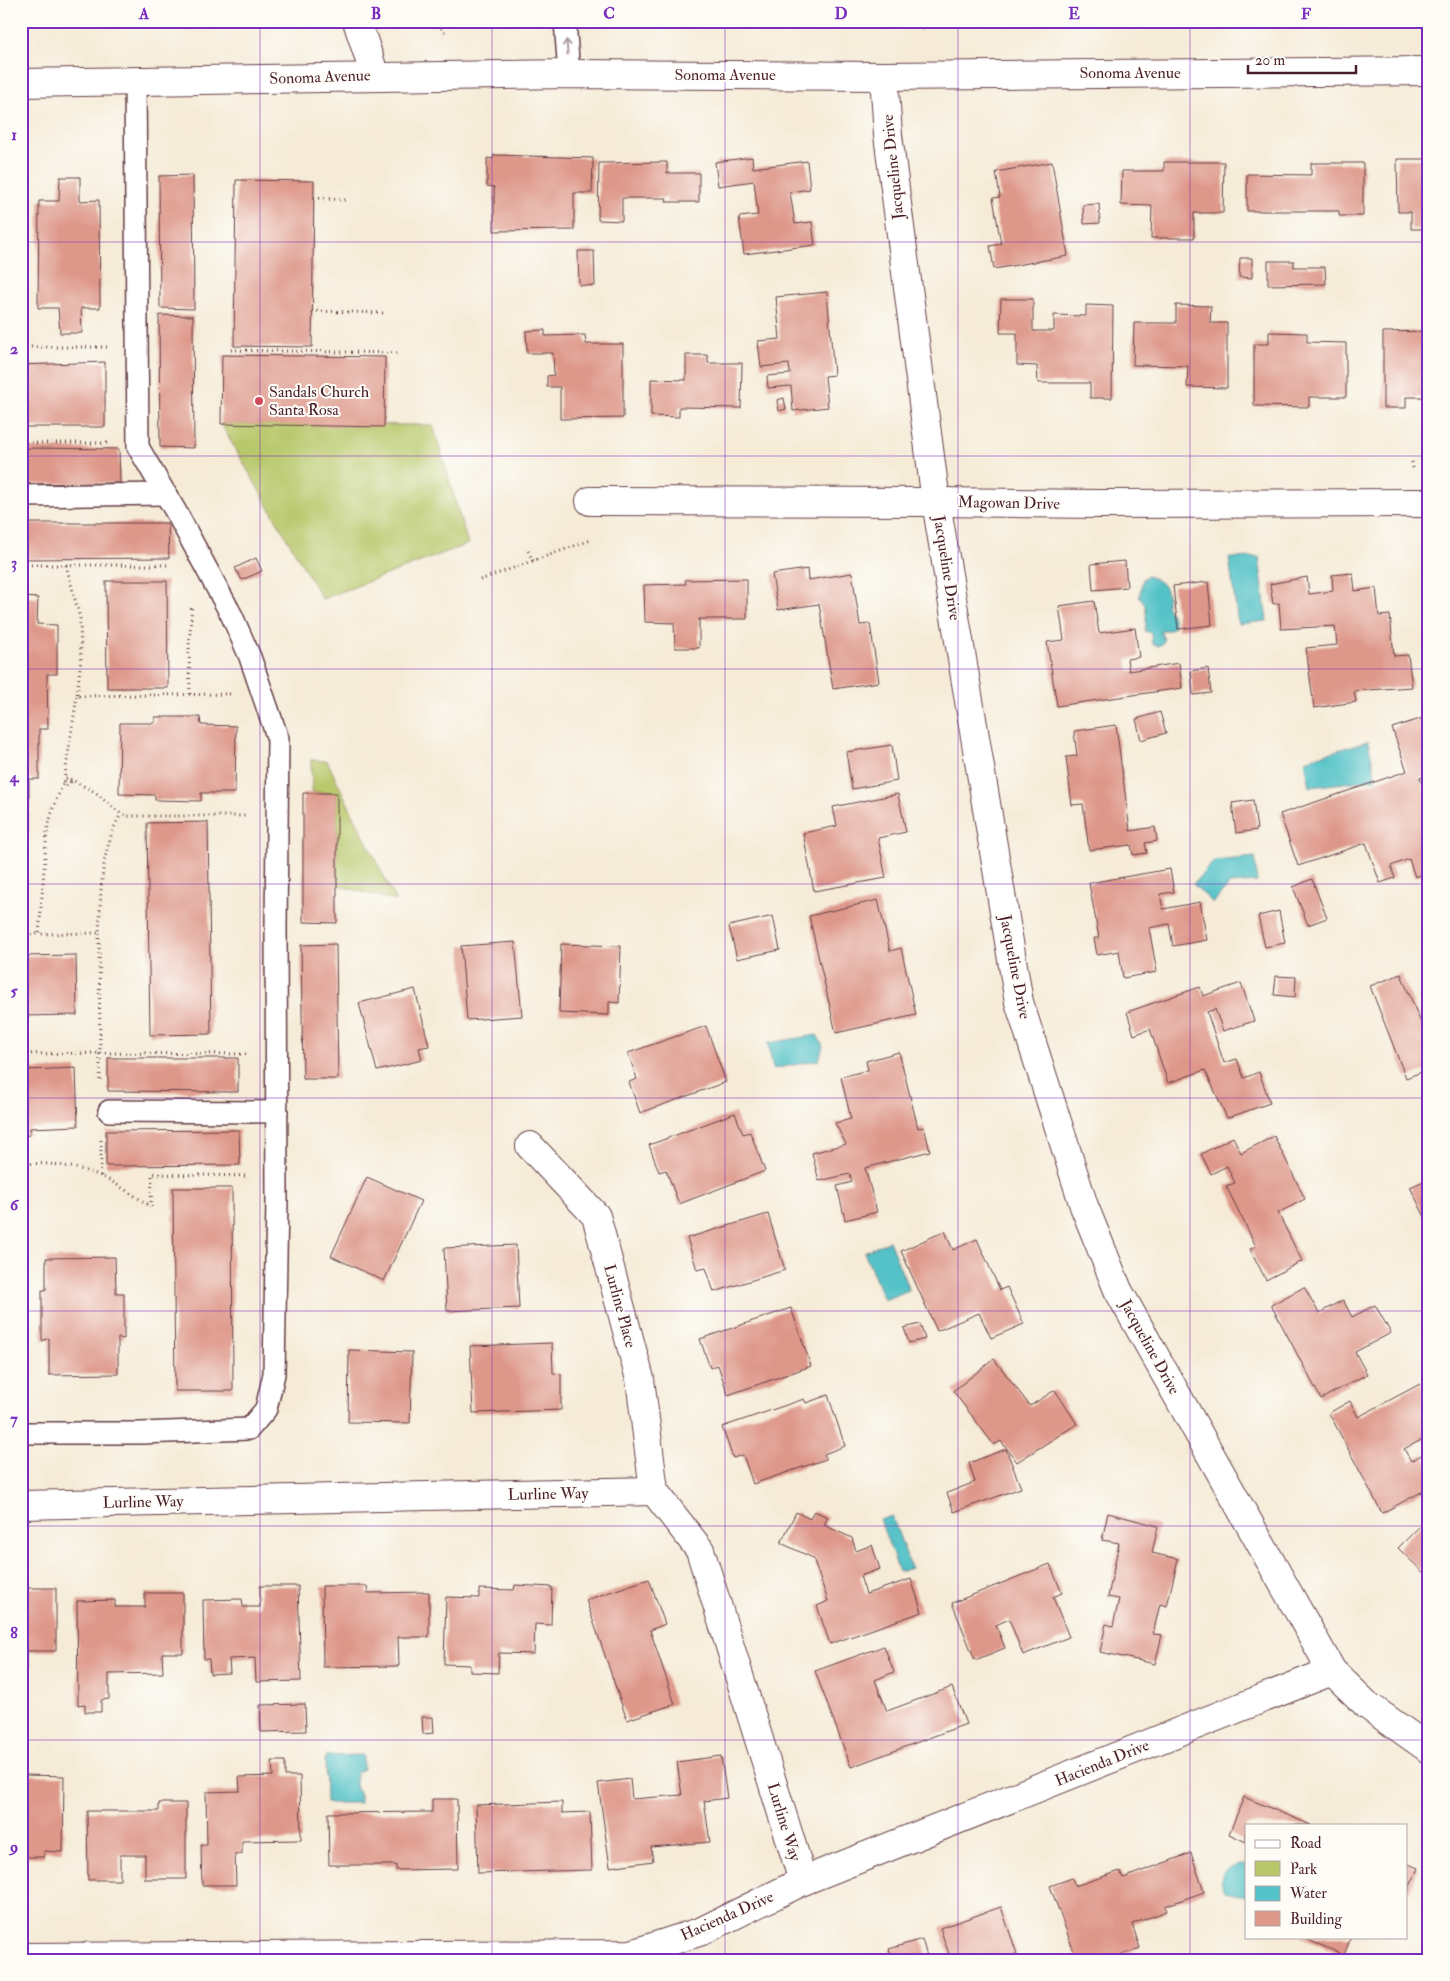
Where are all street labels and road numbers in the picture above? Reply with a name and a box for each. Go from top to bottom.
street label: Sonoma Avenue [1079,63,1181,83]
street label: Sonoma Avenue [269,65,371,89]
street label: Sonoma Avenue [674,65,776,85]
street label: Jacqueline Drive [877,113,910,222]
street label: Magowan Drive [958,492,1061,514]
street label: Jacqueline Drive [928,513,965,622]
street label: Jacqueline Drive [994,912,1035,1021]
street label: Lurline Place [599,1262,641,1350]
street label: Jacqueline Drive [1114,1295,1185,1399]
street label: Lurline Way [507,1483,590,1505]
street label: Lurline Way [102,1491,185,1513]
street label: Hacienda Drive [1052,1735,1152,1791]
street label: Lurline Way [763,1780,806,1864]
street label: Hacienda Drive [677,1886,777,1945]

